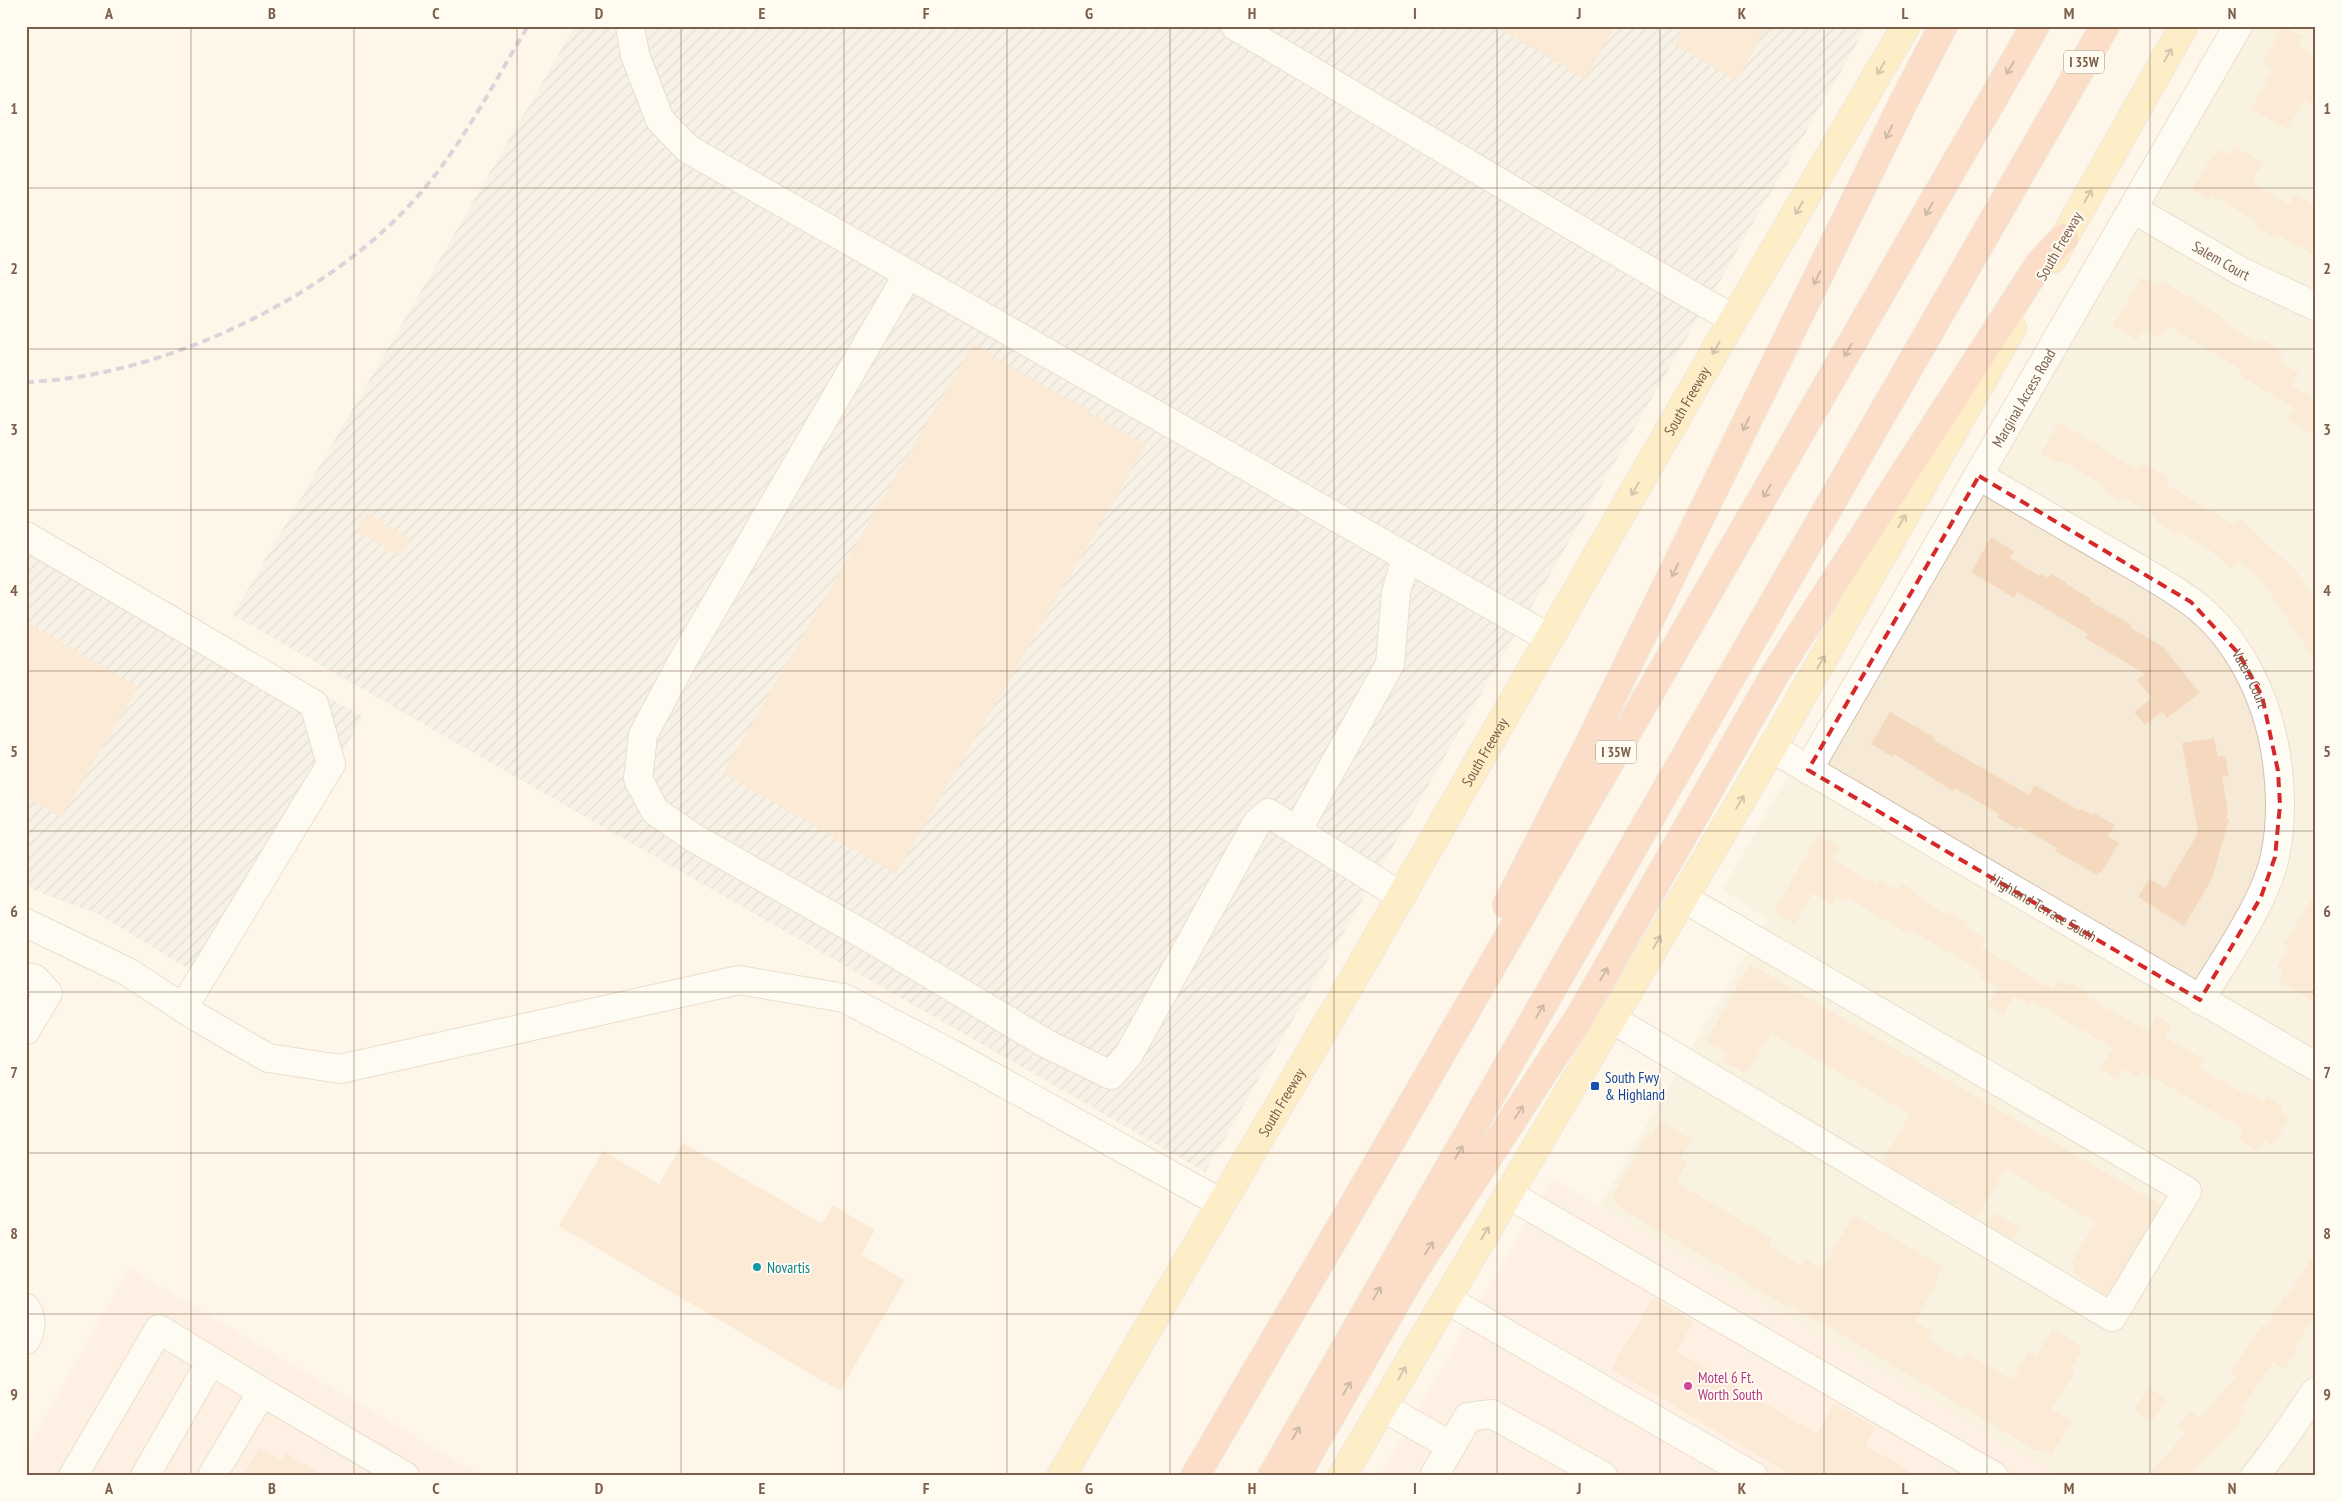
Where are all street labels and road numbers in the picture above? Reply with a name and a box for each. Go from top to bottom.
road number: I 35W [2064,51,2104,74]
street label: South Freeway [2032,208,2086,284]
street label: Salem Court [2189,236,2253,284]
street label: Marginal Access Road [1987,345,2059,450]
street label: South Freeway [1659,363,1714,438]
street label: Valera Court [2228,644,2273,710]
street label: South Freeway [1457,713,1512,789]
road number: I 35W [1596,740,1636,764]
street label: Highland Terrace South [1987,869,2100,946]
street label: South Freeway [1254,1064,1309,1140]

